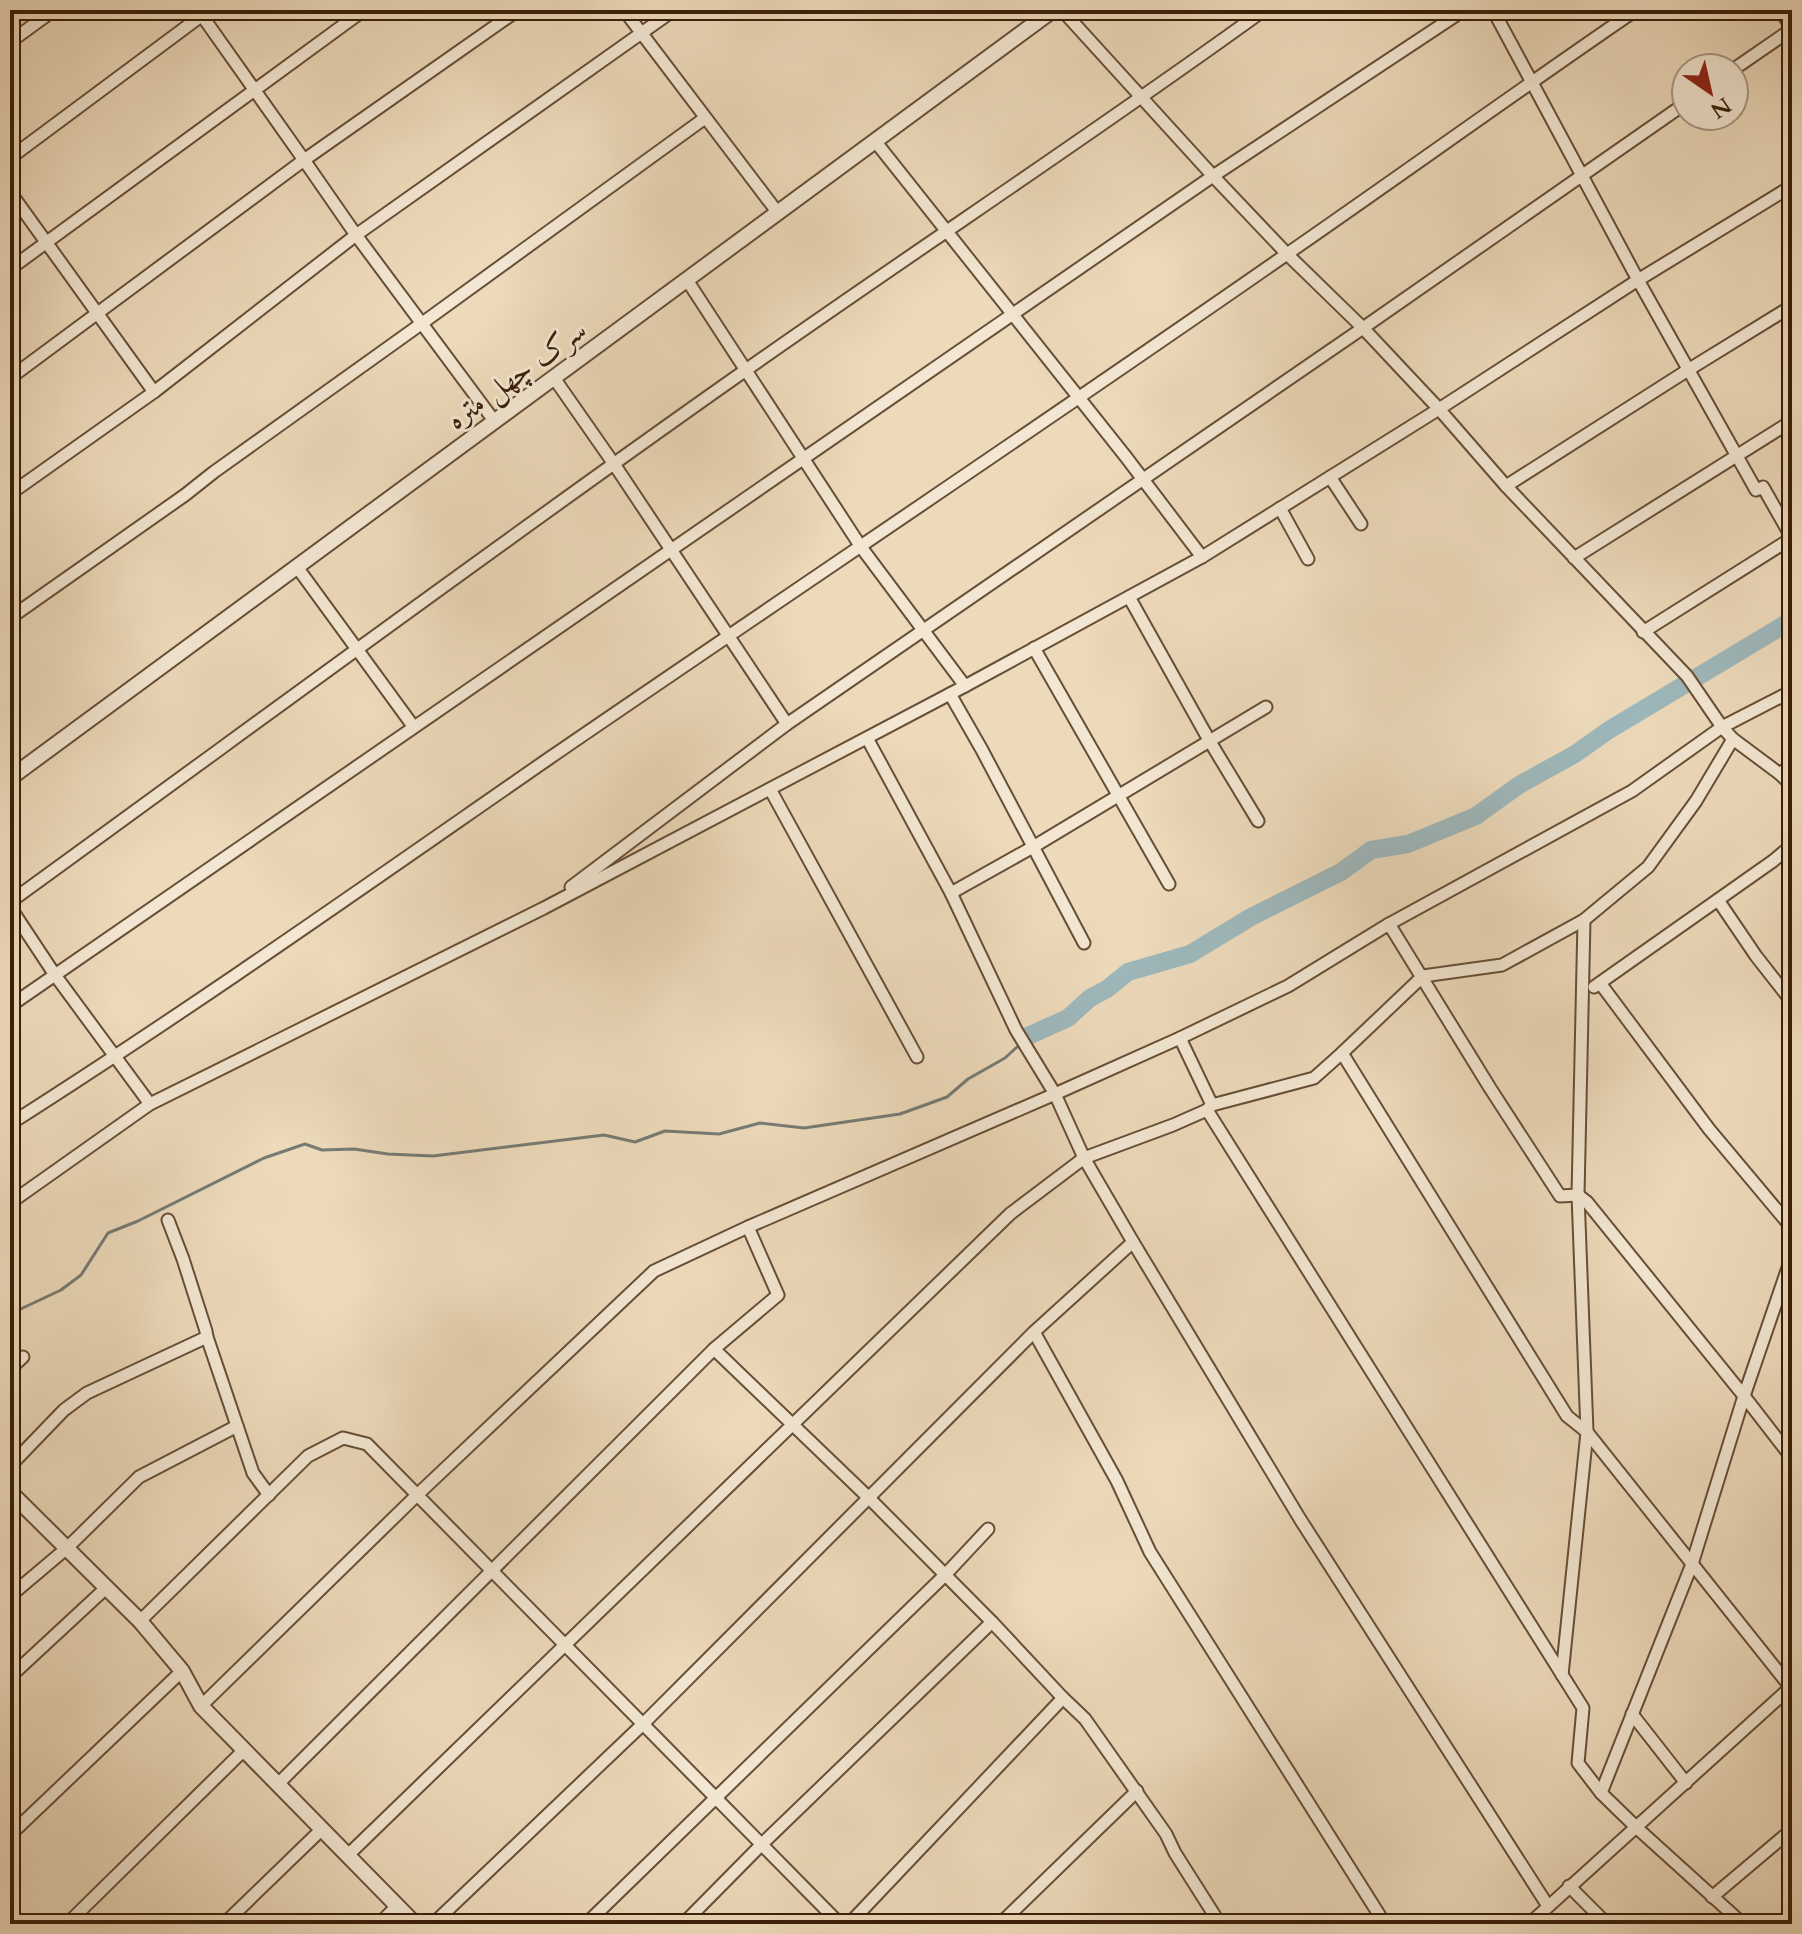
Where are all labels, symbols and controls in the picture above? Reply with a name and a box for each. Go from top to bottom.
north arrow [1670,52,1750,132]
text: N [1704,90,1737,126]
street label: سرک چهل متره [438,309,595,439]

